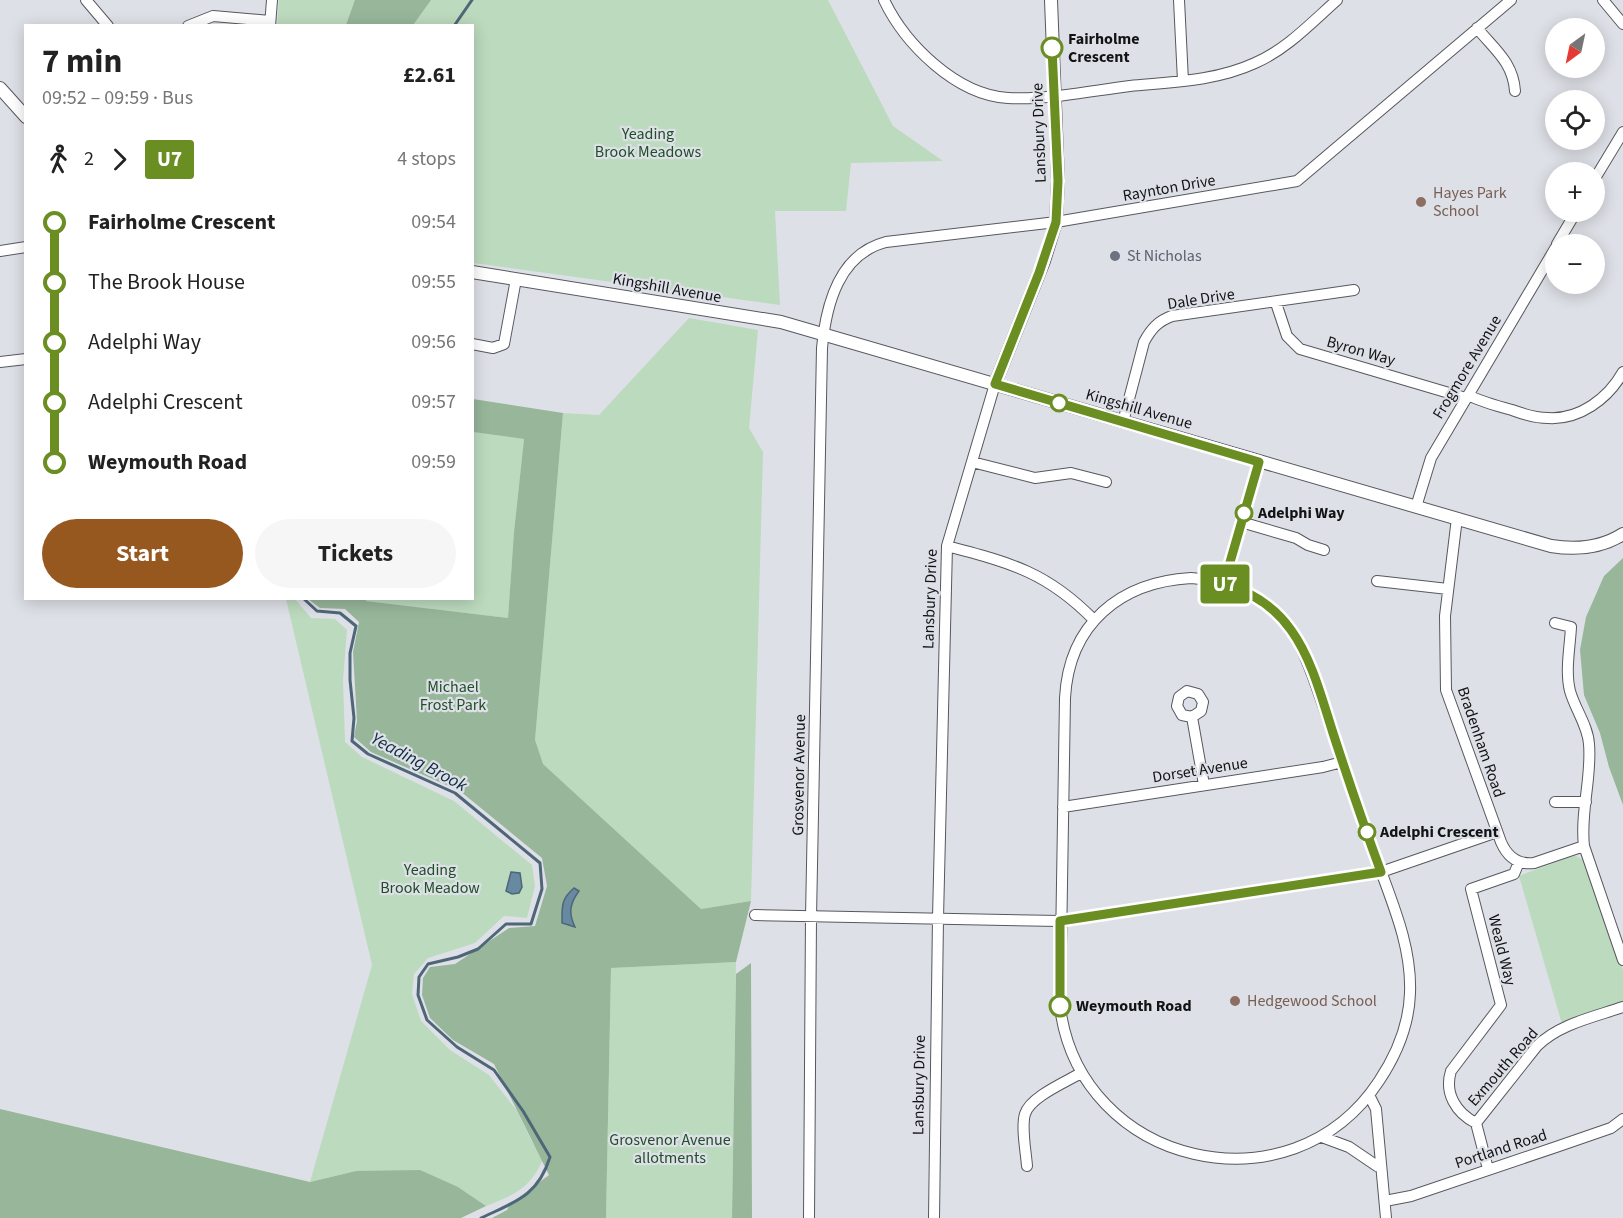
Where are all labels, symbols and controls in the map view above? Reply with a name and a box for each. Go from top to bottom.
north arrow [1545,18,1605,78]
map controls [1545,18,1605,294]
place label: Fairholme Crescent [1068,28,1140,68]
marker: Fairholme Crescent [1041,37,1063,59]
text: 7 min [42,38,122,85]
text: £2.61 [403,59,456,91]
street label: Lansbury Drive [1026,83,1052,183]
text: 09:52 – 09:59 · Bus [42,84,193,112]
button: locate [1545,90,1605,150]
park label: Yeading Brook Meadows [595,123,701,163]
icon: walk [42,143,75,176]
icon: forward [103,143,136,176]
text: U7 [157,144,182,174]
text: 2 [84,145,94,173]
text: 4 stops [397,145,456,173]
button: + [1545,162,1605,222]
street label: Raynton Drive [1121,169,1217,207]
place label: Hayes Park School [1433,182,1507,222]
marker: Hayes Park School [1414,195,1428,209]
text: Fairholme Crescent [88,206,275,238]
text: 09:54 [411,208,456,236]
button: − [1545,234,1605,294]
place label: St Nicholas [1127,245,1202,267]
marker: St Nicholas [1108,249,1122,263]
text: The Brook House [88,266,245,298]
text: 09:55 [411,268,456,296]
street label: Kingshill Avenue [611,268,723,308]
street label: Dale Drive [1166,283,1236,315]
street label: Frogmore Avenue [1427,311,1507,423]
text: Adelphi Way [88,326,201,358]
text: 09:56 [411,328,456,356]
street label: Byron Way [1324,331,1398,371]
street label: Kingshill Avenue [1083,383,1195,435]
text: Adelphi Crescent [88,386,243,418]
text: 09:57 [411,388,456,416]
unlabelled marker [1050,394,1068,412]
text: Weymouth Road [88,446,247,478]
text: 09:59 [411,448,456,476]
place label: Adelphi Way [1257,502,1345,524]
marker: Adelphi Way [1235,504,1253,522]
button: Start [42,519,243,588]
button: Tickets [255,519,456,588]
street label: Lansbury Drive [917,549,943,649]
line badge: U7 [1198,564,1252,604]
text: U7 [1212,569,1238,599]
park label: Michael Frost Park [420,676,486,716]
street label: Bradenham Road [1452,684,1510,800]
street label: Grosvenor Avenue [787,714,811,836]
water label: Yeading Brook [366,726,472,798]
street label: Dorset Avenue [1151,752,1249,788]
place label: Adelphi Crescent [1379,821,1499,843]
marker: Adelphi Crescent [1358,823,1376,841]
park label: Yeading Brook Meadow [380,859,480,899]
street label: Weald Way [1483,912,1522,988]
place label: Hedgewood School [1247,990,1377,1012]
marker: Hedgewood School [1228,994,1242,1008]
marker: Weymouth Road [1049,995,1071,1017]
place label: Weymouth Road [1076,995,1192,1017]
street label: Exmouth Road [1463,1023,1543,1111]
street label: Lansbury Drive [907,1035,931,1135]
street label: Portland Road [1452,1124,1550,1174]
park label: Grosvenor Avenue allotments [609,1129,731,1169]

